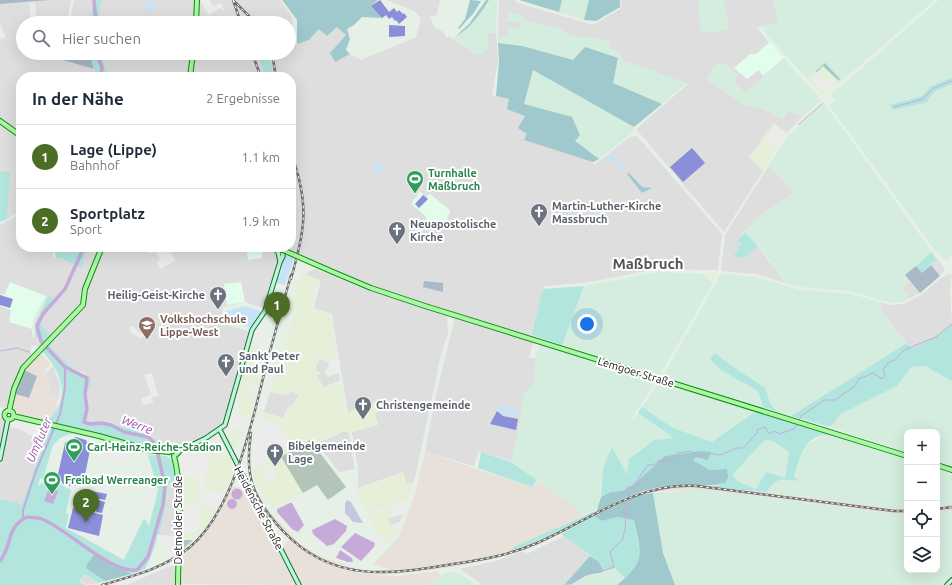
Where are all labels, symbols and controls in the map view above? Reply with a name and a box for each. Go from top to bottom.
search box [16,16,296,60]
icon: search [30,27,52,49]
text: Hier suchen [62,30,141,47]
text: In der Nähe [32,89,124,108]
text: 2 Ergebnisse [206,91,280,105]
text: Lage (Lippe) [70,141,157,158]
text: 1 [41,150,49,164]
text: 1.1 km [241,150,280,164]
text: Bahnhof [70,158,120,172]
place label: Turnhalle Maßbruch [428,167,480,192]
sports icon: Turnhalle Maßbruch [405,169,425,194]
place label: Martin-Luther-Kirche Massbruch [552,200,661,225]
church icon: Martin-Luther-Kirche Massbruch [529,202,549,227]
text: Sportplatz [70,205,145,222]
text: 2 [41,214,49,228]
text: 1.9 km [241,214,280,228]
place label: Neuapostolische Kirche [410,218,496,243]
church icon: Neuapostolische Kirche [387,220,407,245]
text: Sport [70,222,102,236]
district label: Maßbruch [612,255,684,272]
church icon: Heilig-Geist-Kirche [208,285,228,310]
place label: Heilig-Geist-Kirche [107,289,205,301]
pin: 1 [264,292,290,325]
place label: Volkshochschule Lippe-West [160,313,247,338]
your location [577,314,597,334]
school or university icon: Volkshochschule Lippe-West [137,315,157,340]
place label: Sankt Peter und Paul [239,350,300,375]
church icon: Sankt Peter und Paul [216,352,236,377]
street label: Lemgoer Straße [596,355,676,389]
church icon: Christengemeinde [353,395,373,420]
place label: Christengemeinde [376,399,471,411]
water label: Werre [120,413,154,436]
water label: Umfluter [23,415,55,465]
map controls [904,429,940,573]
button: + [904,429,940,465]
sports icon: Carl-Heinz-Reiche-Stadion [64,437,84,462]
place label: Bibelgemeinde Lage [288,440,366,465]
place label: Carl-Heinz-Reiche-Stadion [87,441,222,453]
church icon: Bibelgemeinde Lage [265,442,285,467]
street label: Heidensche Straße [232,464,286,552]
button: − [904,465,940,501]
sports icon: Freibad Werreanger [42,470,62,495]
place label: Freibad Werreanger [65,474,168,486]
street label: Detmolder Straße [172,476,184,564]
pin: 2 [73,489,99,522]
button: locate [904,501,940,537]
button: layers [904,537,940,573]

